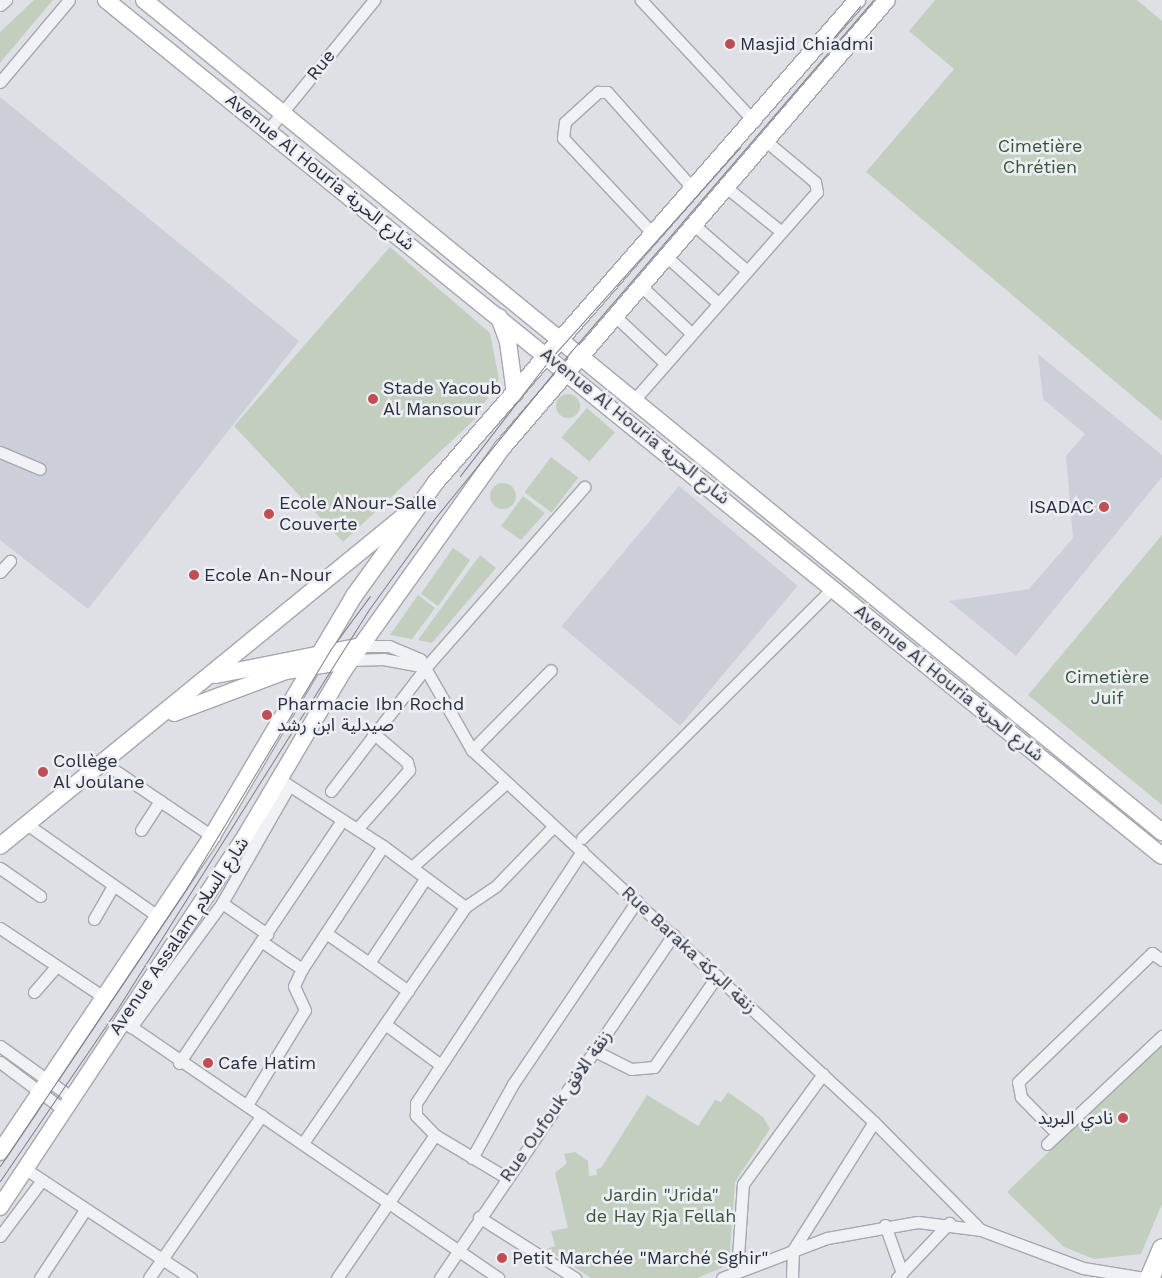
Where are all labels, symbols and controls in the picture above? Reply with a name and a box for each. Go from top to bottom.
place label: Masjid Chiadmi [740,33,874,55]
marker: Masjid Chiadmi [724,38,736,50]
street label: Rue [302,45,340,85]
street label: Avenue Al Houria شارع الحرية [220,88,420,256]
park label: Cimetière Chrétien [998,136,1082,178]
street label: Avenue Al Houria شارع الحرية [535,342,735,510]
place label: Stade Yacoub Al Mansour [383,378,502,420]
marker: Stade Yacoub Al Mansour [367,393,379,405]
place label: Ecole ANour-Salle Couverte [279,493,438,536]
place label: ISADAC [1029,496,1094,518]
marker: ISADAC [1098,501,1110,513]
marker: Ecole ANour-Salle Couverte [263,508,275,520]
place label: Ecole An-Nour [204,564,333,586]
marker: Ecole An-Nour [188,569,200,581]
street label: Avenue Al Houria شارع الحرية [849,599,1049,767]
park label: Cimetière Juif [1065,667,1149,710]
place label: Pharmacie Ibn Rochd صيدلية ابن رشد [277,694,464,736]
marker: Pharmacie Ibn Rochd صيدلية ابن رشد [261,709,273,721]
place label: Collège Al Joulane [53,751,146,794]
marker: Collège Al Joulane [37,766,49,778]
street label: Avenue Assalam شارع السلام [104,833,254,1039]
street label: Rue Baraka زنقة البركة [617,882,761,1018]
street label: Rue Oufouk زنقة الافق [495,1026,617,1186]
place label: Cafe Hatim [218,1052,316,1074]
marker: Cafe Hatim [202,1057,214,1069]
place label: نادي البريد [1038,1107,1113,1129]
marker: نادي البريد [1117,1112,1129,1124]
park label: Jardin "Jrida" de Hay Rja Fellah [585,1185,737,1228]
place label: Petit Marchée "Marché Sghir" [512,1247,769,1269]
marker: Petit Marchée "Marché Sghir" [496,1252,508,1264]

